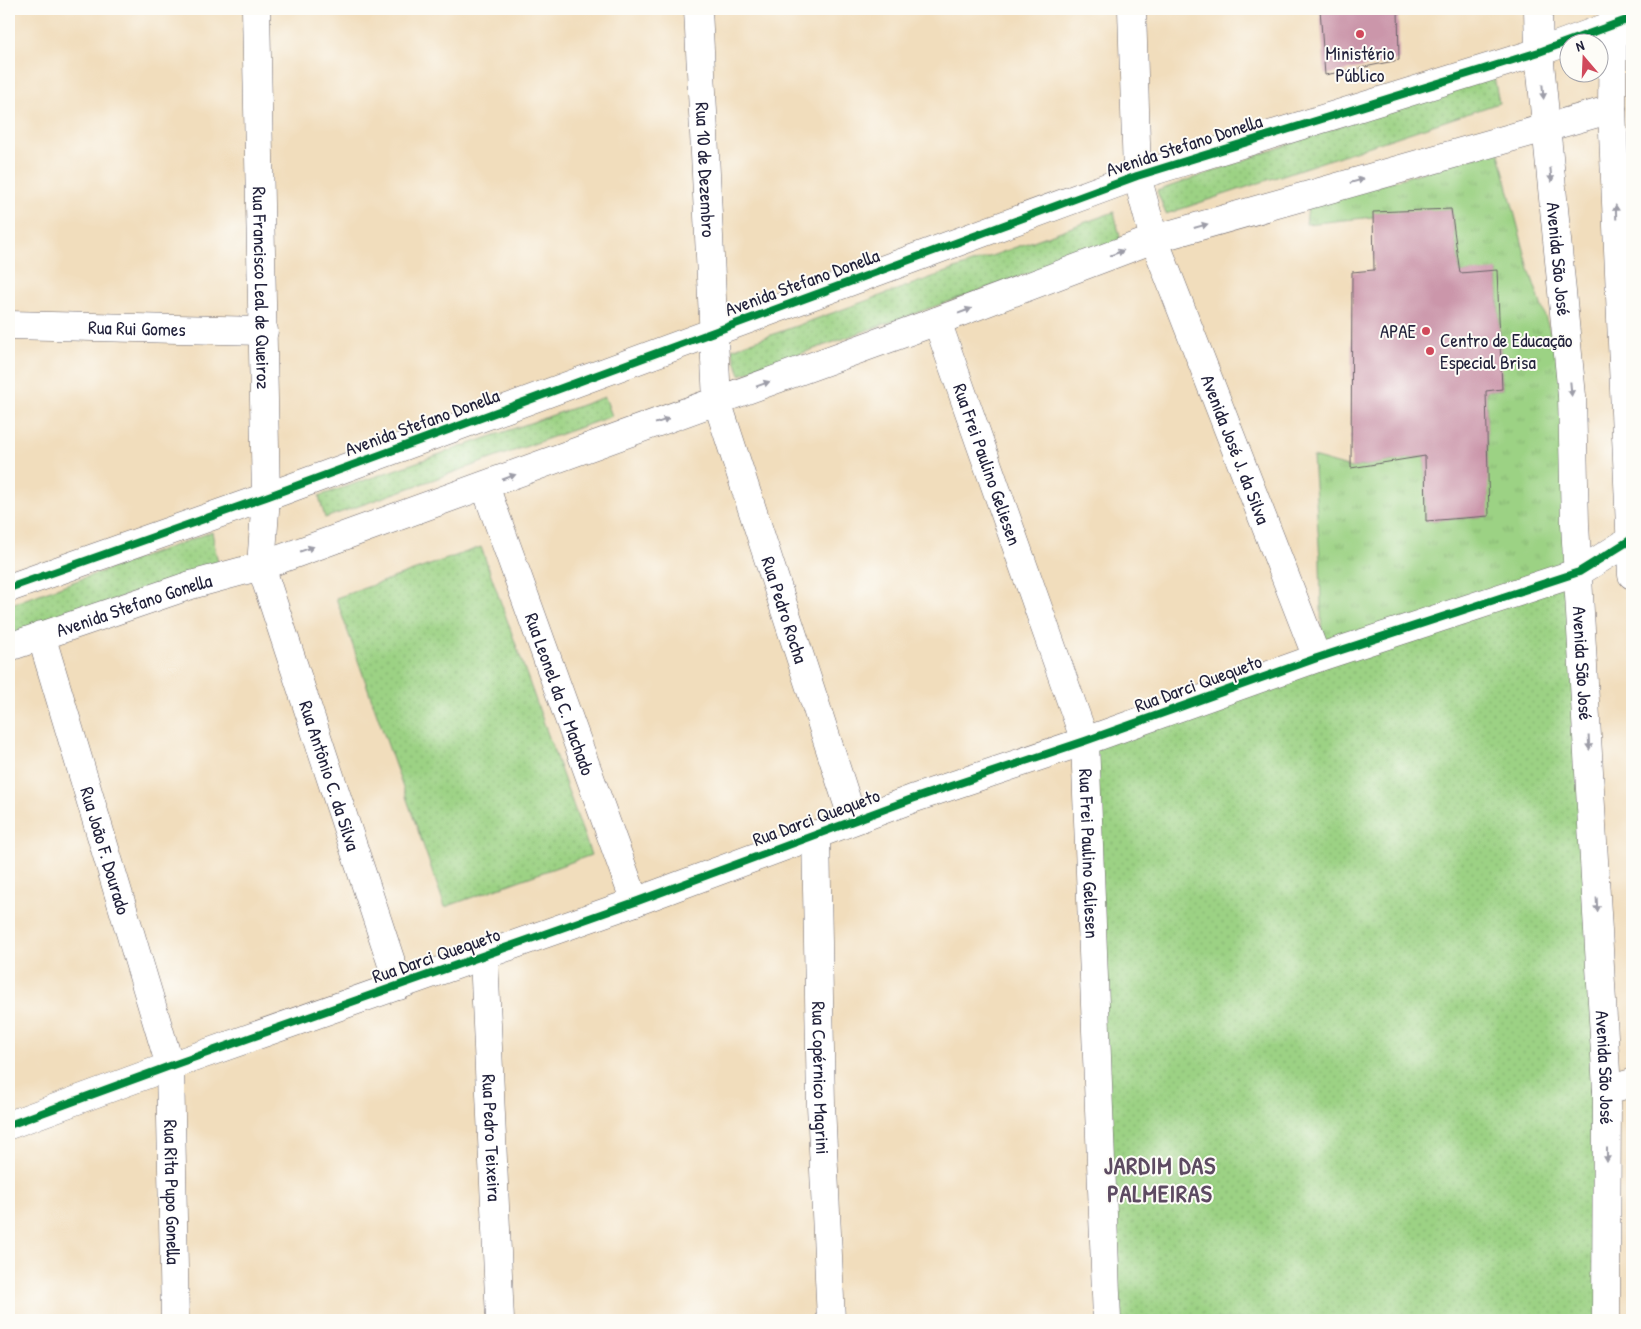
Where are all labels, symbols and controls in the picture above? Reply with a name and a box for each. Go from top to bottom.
marker: Ministério Público [1354,28,1366,40]
north arrow [1558,32,1608,82]
text: N [1573,35,1587,55]
place label: Ministério Público [1325,40,1395,88]
one-way arrow [1539,85,1547,101]
street label: Rua 10 de Dezembro [690,102,722,238]
street label: Avenida Stefano Donella [1103,107,1266,183]
one-way arrow [1547,167,1555,183]
one-way arrow [1349,176,1364,184]
street label: Rua Francisco Leal de Queiroz [247,186,277,390]
street label: Avenida São José [1540,201,1577,318]
one-way arrow [1612,203,1620,219]
one-way arrow [1193,221,1208,229]
street label: Avenida Stefano Donella [721,242,883,322]
one-way arrow [1109,249,1124,256]
one-way arrow [957,307,972,314]
street label: Rua Rui Gomes [88,314,186,342]
place label: APAE [1380,318,1417,344]
marker: APAE [1420,325,1432,337]
place label: Centro de Educação Especial Brisa [1440,327,1573,375]
marker: Centro de Educação Especial Brisa [1424,345,1436,357]
street label: Avenida José J. da Silva [1195,371,1277,528]
one-way arrow [755,380,770,387]
street label: Rua Frei Paulino Geliesen [947,380,1028,549]
one-way arrow [1567,381,1575,397]
street label: Avenida Stefano Donella [341,382,503,462]
one-way arrow [655,417,670,425]
one-way arrow [502,473,517,480]
one-way arrow [300,545,315,553]
street label: Rua Pedro Rocha [755,553,814,667]
street label: Avenida Stefano Gonella [53,567,215,643]
street label: Avenida São José [1567,605,1599,721]
street label: Rua Leonel da C. Machado [519,609,601,779]
street label: Rua Darci Quequeto [1131,648,1266,718]
street label: Rua Antônio C. da Silva [293,697,367,855]
one-way arrow [1585,735,1593,751]
street label: Rua Frei Paulino Geliesen [1073,768,1105,939]
street label: Rua Darci Quequeto [749,782,884,852]
street label: Rua João F. Dourado [74,784,137,918]
one-way arrow [1594,897,1602,913]
street label: Rua Darci Quequeto [369,921,504,989]
street label: Rua Copérnico Magrini [806,1001,836,1155]
street label: Avenida São José [1590,1010,1620,1125]
street label: Rua Pedro Teixeira [476,1074,508,1203]
street label: Rua Rita Pupo Gonella [158,1119,187,1265]
one-way arrow [1603,1147,1611,1163]
district label: JARDIM DAS PALMEIRAS [1104,1149,1216,1209]

